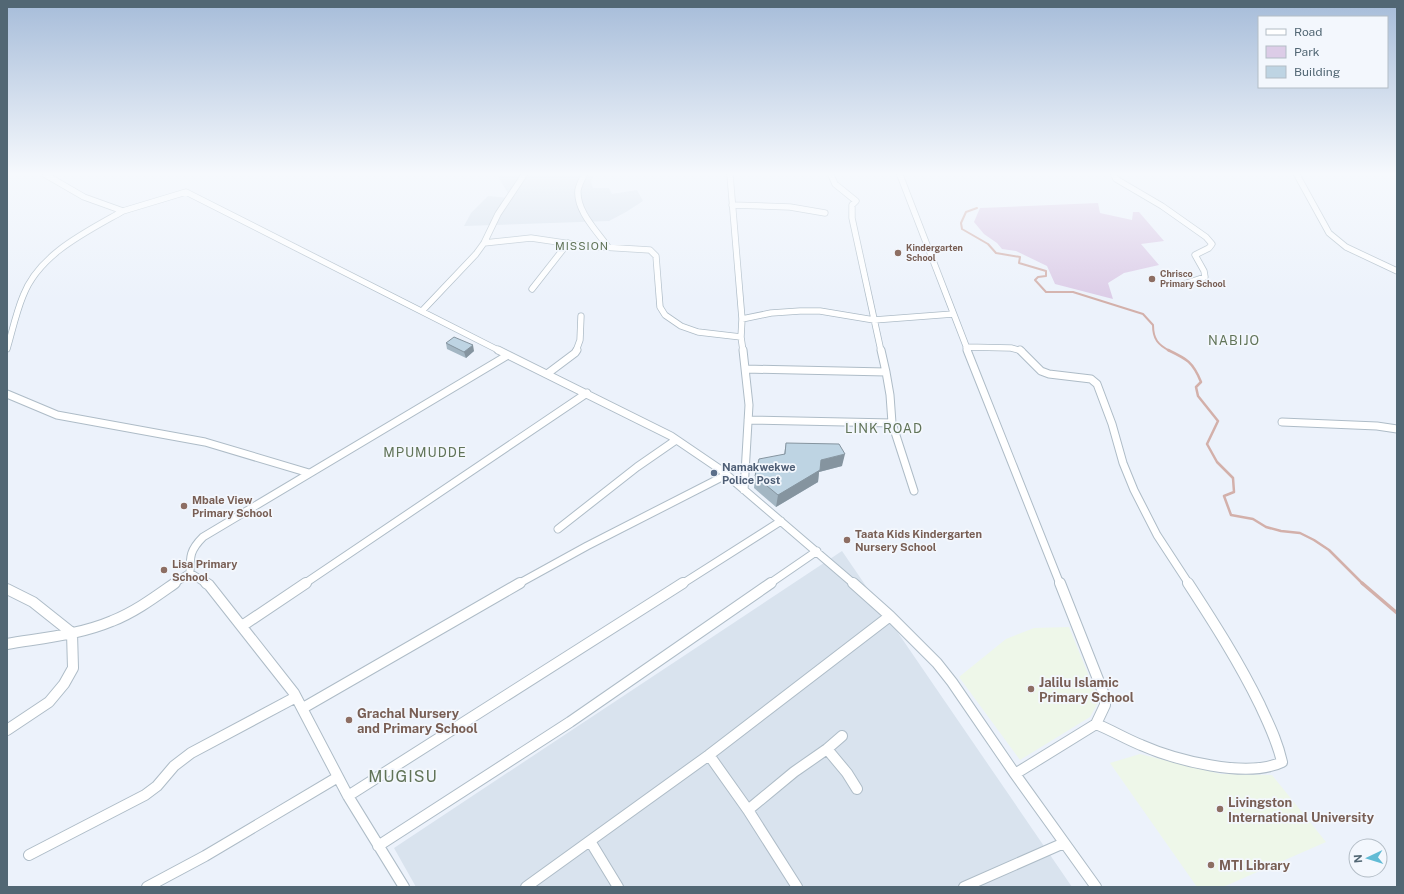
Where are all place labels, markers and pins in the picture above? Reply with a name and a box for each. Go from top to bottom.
place label: Kindergarten School [906,242,963,263]
marker: Kindergarten School [893,248,903,258]
place label: Chrisco Primary School [1160,268,1226,289]
marker: Chrisco Primary School [1147,274,1157,284]
place label: Namakwekwe Police Post [722,461,796,486]
marker: Namakwekwe Police Post [709,468,719,478]
place label: Mbale View Primary School [192,494,273,519]
marker: Mbale View Primary School [179,501,189,511]
place label: Taata Kids Kindergarten Nursery School [855,528,982,553]
marker: Taata Kids Kindergarten Nursery School [842,535,852,545]
place label: Lisa Primary School [172,558,238,583]
marker: Lisa Primary School [159,565,169,575]
place label: Jalilu Islamic Primary School [1039,675,1134,705]
marker: Jalilu Islamic Primary School [1026,684,1036,694]
place label: Grachal Nursery and Primary School [357,706,478,736]
marker: Grachal Nursery and Primary School [344,715,354,725]
place label: Livingston International University [1228,795,1375,825]
marker: Livingston International University [1215,804,1225,814]
place label: MTI Library [1219,858,1291,873]
marker: MTI Library [1206,860,1216,870]

